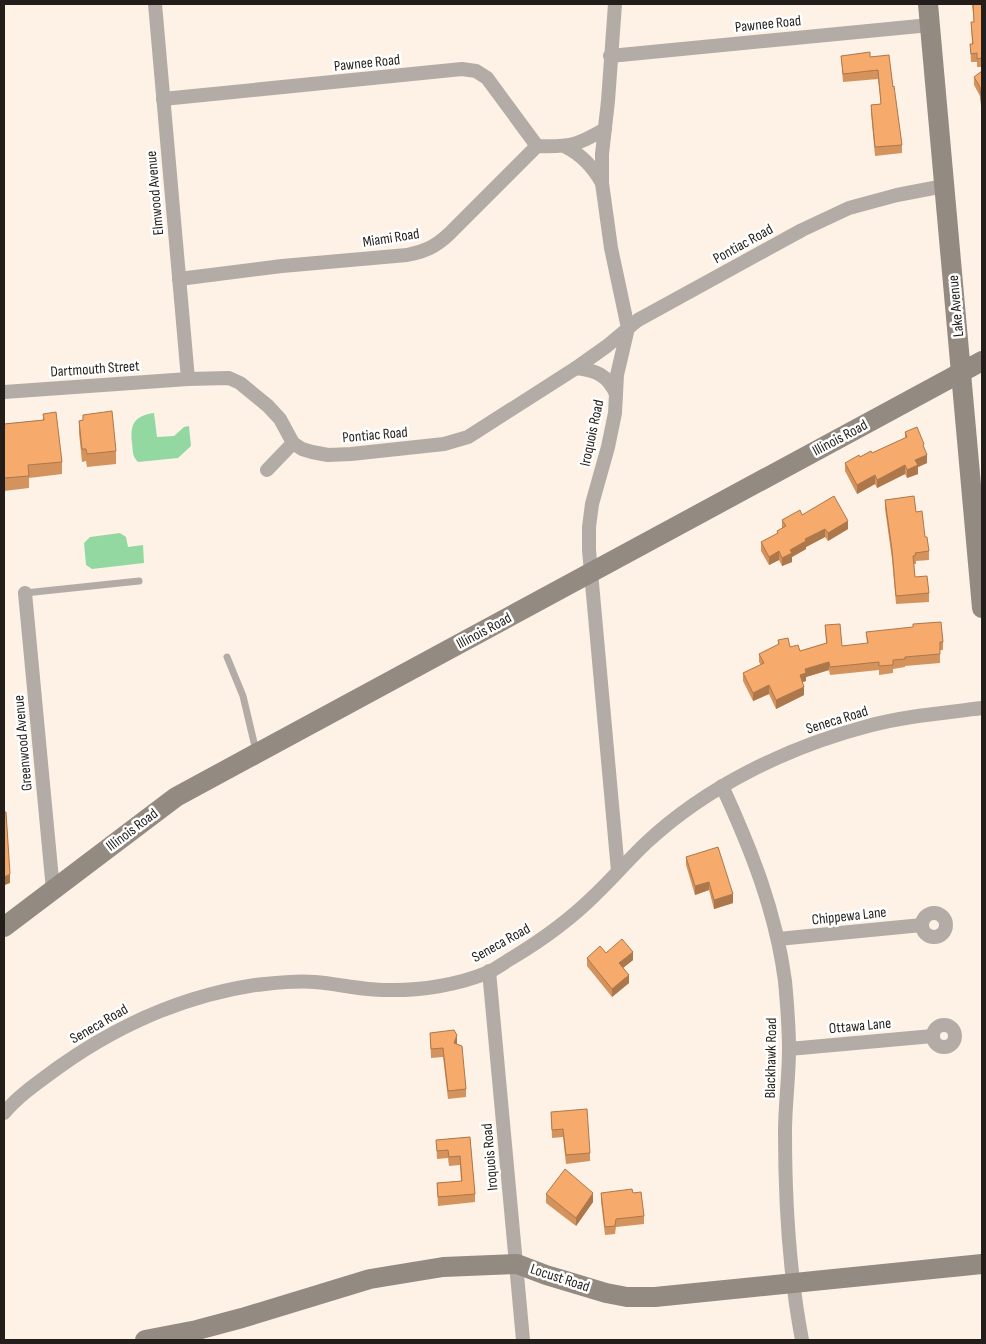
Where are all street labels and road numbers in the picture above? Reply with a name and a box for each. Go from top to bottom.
street label: Pawnee Road [734,11,802,37]
street label: Pawnee Road [333,50,401,76]
street label: Elmwood Avenue [142,150,168,236]
street label: Pontiac Road [710,220,776,268]
street label: Miami Road [361,224,421,252]
street label: Lake Avenue [944,274,968,338]
street label: Dartmouth Street [50,356,141,382]
street label: Iroquois Road [576,398,608,468]
street label: Illinois Road [809,416,871,460]
street label: Pontiac Road [341,423,409,447]
street label: Illinois Road [453,609,515,653]
street label: Greenwood Avenue [9,694,37,792]
street label: Seneca Road [804,702,870,738]
street label: Illinois Road [102,804,162,856]
street label: Chippewa Lane [811,903,887,929]
street label: Seneca Road [468,919,534,967]
street label: Seneca Road [67,1000,131,1048]
street label: Ottawa Lane [828,1014,892,1038]
street label: Blackhawk Road [761,1018,781,1098]
street label: Iroquois Road [478,1122,502,1192]
street label: Locust Road [528,1260,592,1296]

